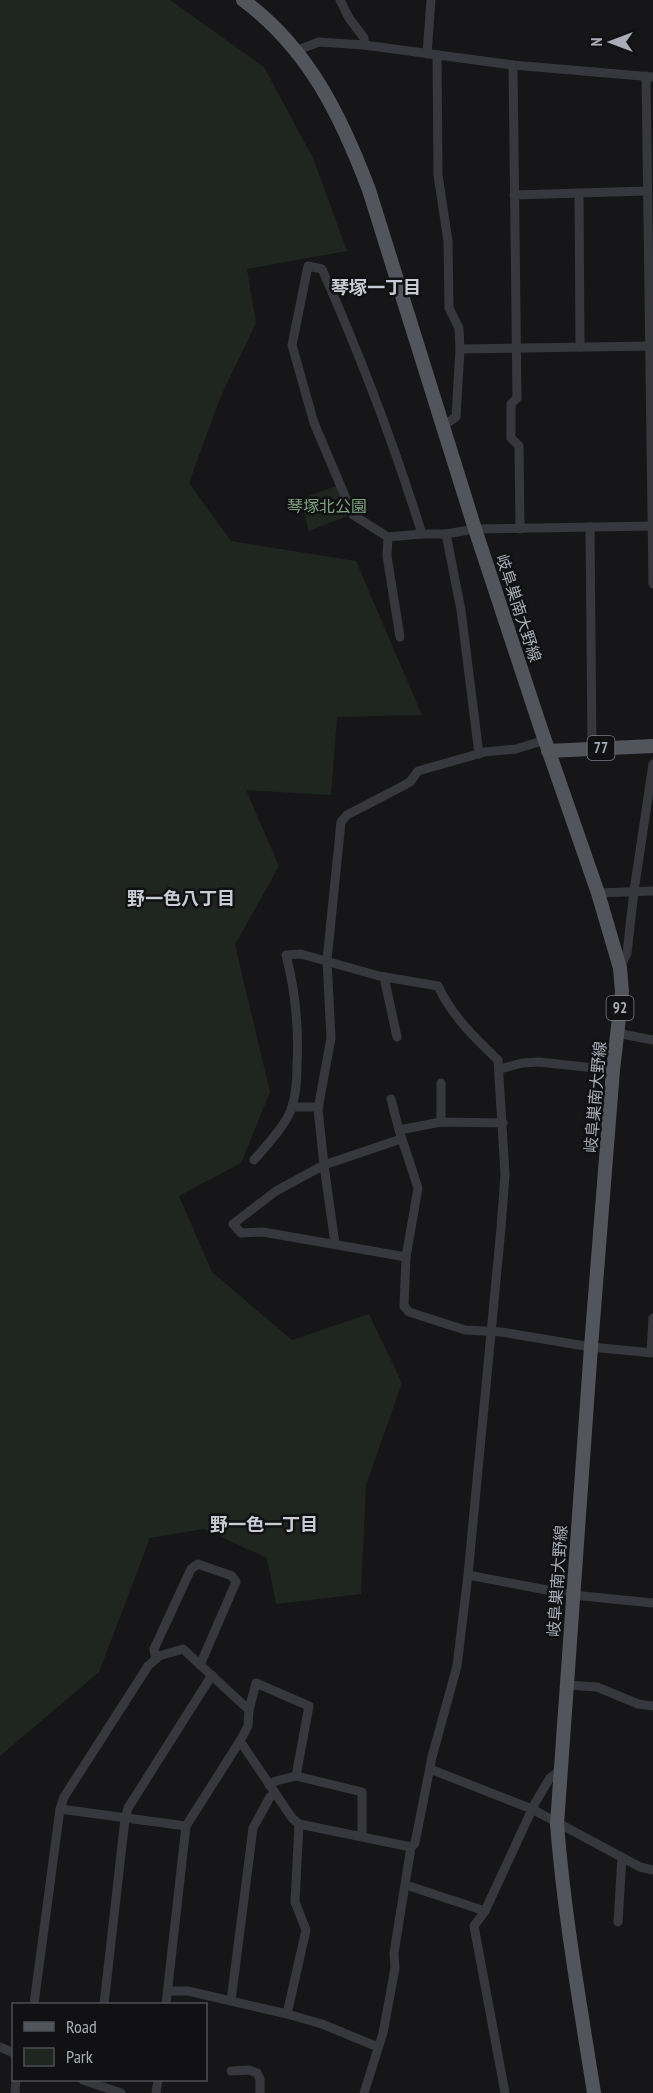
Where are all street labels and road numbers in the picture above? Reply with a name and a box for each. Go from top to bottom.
street label: 岐阜巣南大野線 [492,552,546,664]
road number: 77 [588,736,614,760]
road number: 92 [606,996,634,1020]
street label: 岐阜巣南大野線 [580,1040,610,1154]
street label: 岐阜巣南大野線 [543,1524,571,1638]

